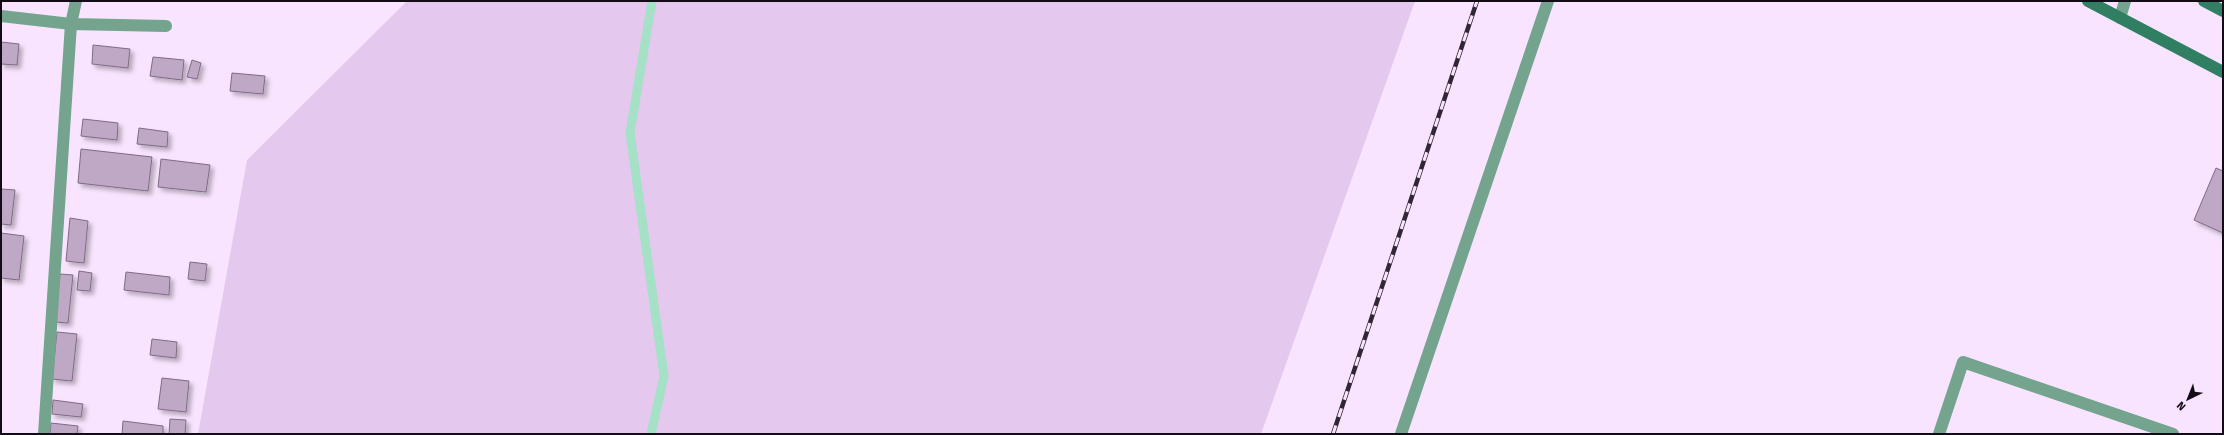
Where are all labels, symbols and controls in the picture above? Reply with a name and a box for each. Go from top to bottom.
north arrow [2168,379,2208,419]
text: N [2174,399,2189,413]

